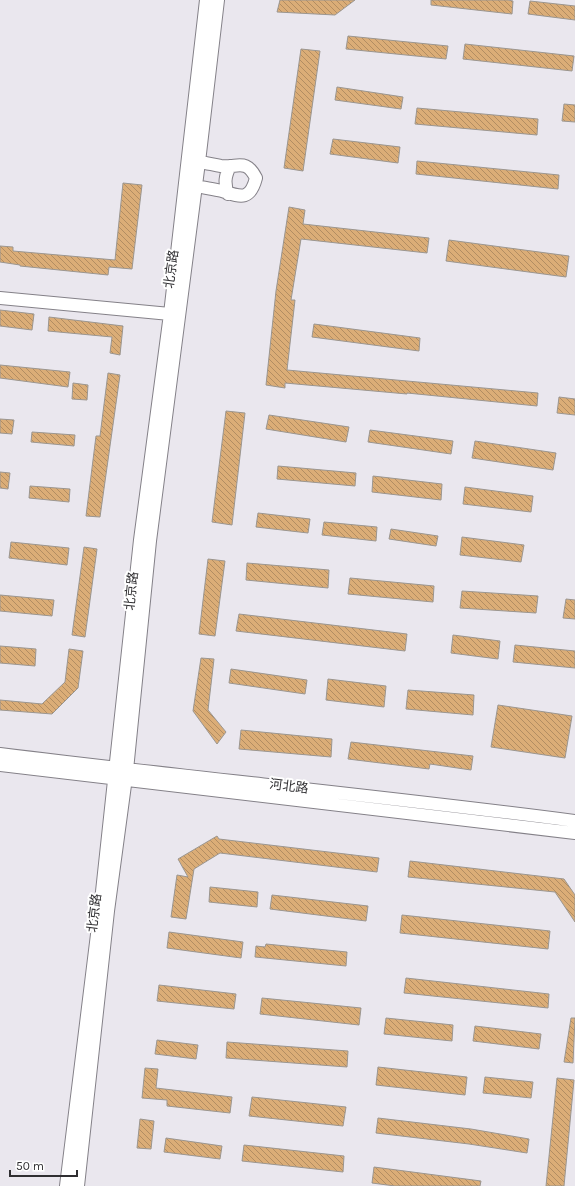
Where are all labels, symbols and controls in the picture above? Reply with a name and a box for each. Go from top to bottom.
street label: 北京路 [161,249,181,289]
street label: 北京路 [122,571,140,611]
street label: 河北路 [269,776,309,796]
street label: 北京路 [84,893,104,933]
scale bar [10,1152,77,1178]
text: 50 m [16,1159,44,1173]

